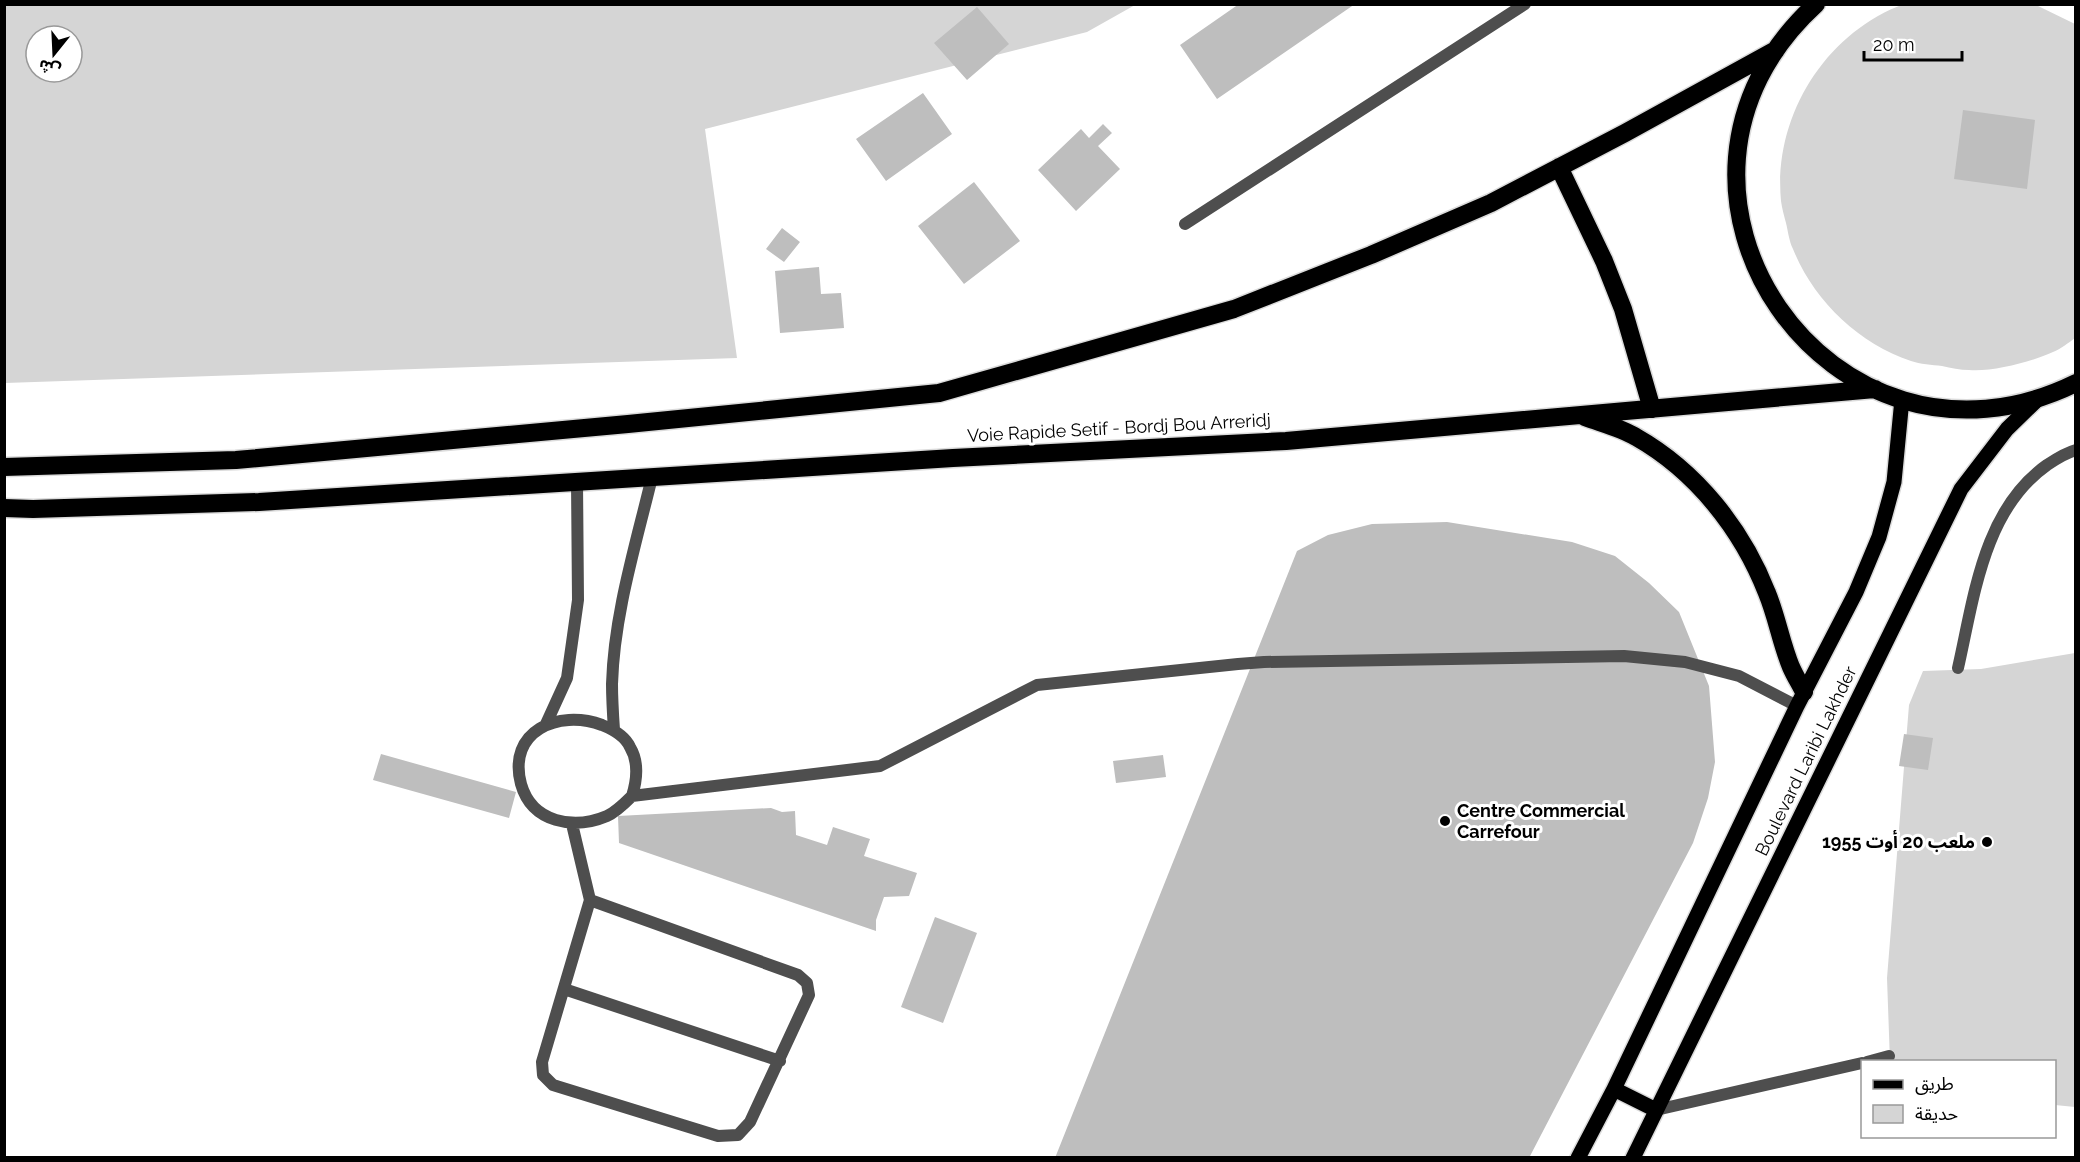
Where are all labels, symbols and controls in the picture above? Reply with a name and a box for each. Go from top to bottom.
north arrow [24,24,84,84]
scale bar [1864,24,1962,62]
text: 20 m [1873,34,1915,55]
text: ش [36,55,63,80]
street label: Voie Rapide Setif - Bordj Bou Arreridj [967,409,1271,446]
street label: Boulevard Laribi Lakhder [1750,662,1861,859]
place label: Centre Commercial Carrefour [1457,800,1625,842]
marker: Centre Commercial Carrefour [1438,814,1452,828]
place label: ملعب 20 أوت 1955 [1822,829,1975,852]
marker: ملعب 20 أوت 1955 [1980,835,1994,849]
legend [1861,1060,2056,1138]
text: طريق [1915,1073,1954,1095]
text: حديقة [1915,1103,1958,1124]

